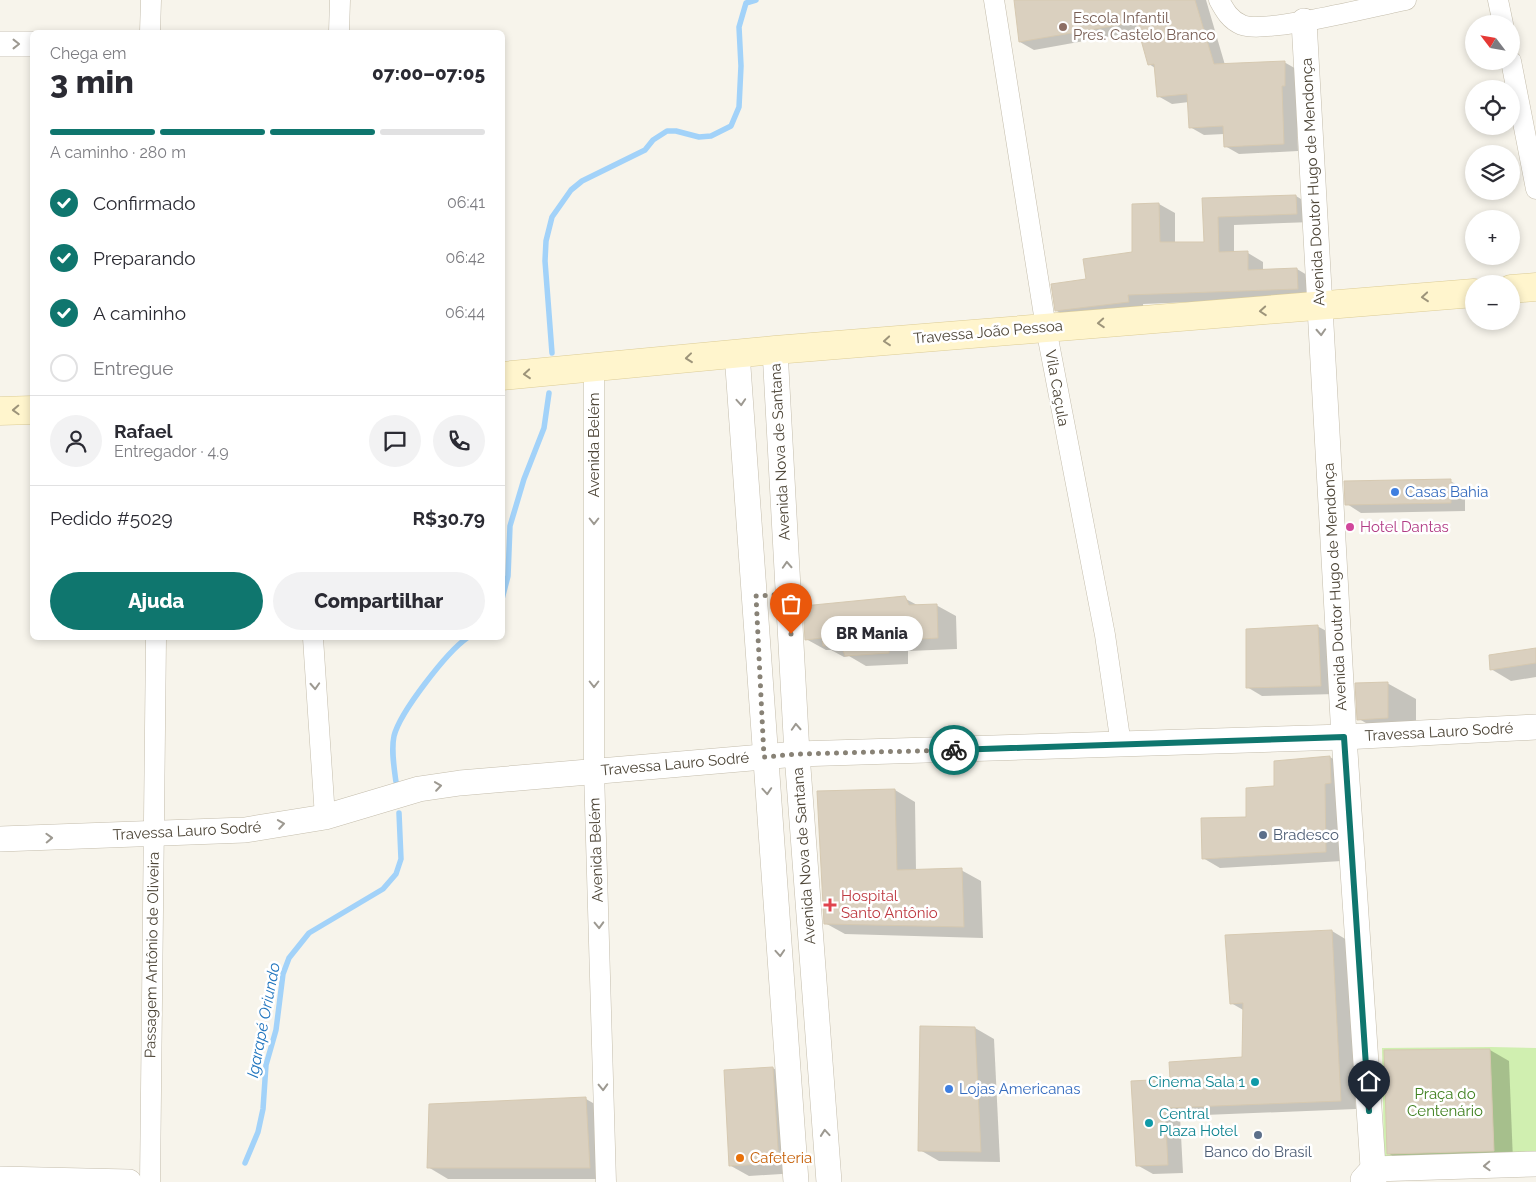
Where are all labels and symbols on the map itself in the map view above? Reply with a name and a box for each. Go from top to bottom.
place label: Escola Infantil Pres. Castelo Branco [1073,9,1216,44]
north arrow [1465,15,1520,70]
marker: Escola Infantil Pres. Castelo Branco [1057,21,1069,33]
one-way arrow [13,39,21,49]
street label: Avenida Doutor Hugo de Mendonça [1298,57,1328,307]
one-way arrow [1421,291,1429,302]
one-way arrow [1259,305,1267,316]
street label: Travessa João Pessoa [912,316,1064,348]
one-way arrow [1097,318,1105,329]
one-way arrow [1316,328,1327,336]
one-way arrow [883,335,891,346]
street label: Vila Caçula [1041,348,1073,428]
one-way arrow [685,352,693,363]
street label: Avenida Nova de Santana [766,363,794,541]
one-way arrow [523,368,531,379]
street label: Avenida Belém [585,393,603,498]
one-way arrow [735,398,746,406]
one-way arrow [12,405,20,415]
street label: Avenida Doutor Hugo de Mendonça [1320,462,1350,712]
place label: Casas Bahia [1405,483,1488,501]
marker: Casas Bahia [1389,486,1401,498]
one-way arrow [589,518,599,526]
place label: Hotel Dantas [1360,518,1449,536]
marker: Hotel Dantas [1344,521,1356,533]
one-way arrow [781,560,792,568]
pin [770,583,812,634]
callout: BR Mania [821,616,924,652]
one-way arrow [589,680,599,688]
one-way arrow [310,682,321,690]
street label: Travessa Lauro Sodré [1364,719,1514,745]
one-way arrow [790,723,801,731]
courier [929,725,979,775]
street label: Travessa Lauro Sodré [600,749,750,779]
street label: Avenida Nova de Santana [789,767,819,945]
one-way arrow [435,781,443,792]
one-way arrow [761,787,772,795]
street label: Avenida Belém [585,797,607,903]
street label: Travessa Lauro Sodré [112,818,262,844]
one-way arrow [276,820,285,830]
place label: Bradesco [1273,826,1339,844]
marker: Bradesco [1257,829,1269,841]
one-way arrow [45,832,53,843]
street label: Passagem Antônio de Oliveira [141,852,163,1058]
place label: Hospital Santo Antônio [841,887,938,922]
marker: Hospital Santo Antônio [823,898,837,912]
one-way arrow [593,921,604,929]
one-way arrow [774,949,785,957]
water label: Igarapé Oriundo [243,961,284,1079]
pin [1348,1060,1390,1111]
place label: Cinema Sala 1 [1148,1073,1246,1091]
marker: Cinema Sala 1 [1249,1076,1261,1088]
place label: Lojas Americanas [959,1080,1081,1098]
marker: Lojas Americanas [943,1083,955,1095]
one-way arrow [598,1084,608,1091]
park label: Praça do Centenário [1407,1085,1483,1120]
place label: Central Plaza Hotel [1159,1105,1238,1140]
marker: Central Plaza Hotel [1143,1117,1155,1129]
one-way arrow [819,1129,830,1137]
marker: Banco do Brasil [1252,1129,1264,1141]
place label: Banco do Brasil [1204,1143,1313,1161]
place label: Cafeteria [750,1149,812,1167]
marker: Cafeteria [734,1152,746,1164]
one-way arrow [1483,1160,1491,1171]

